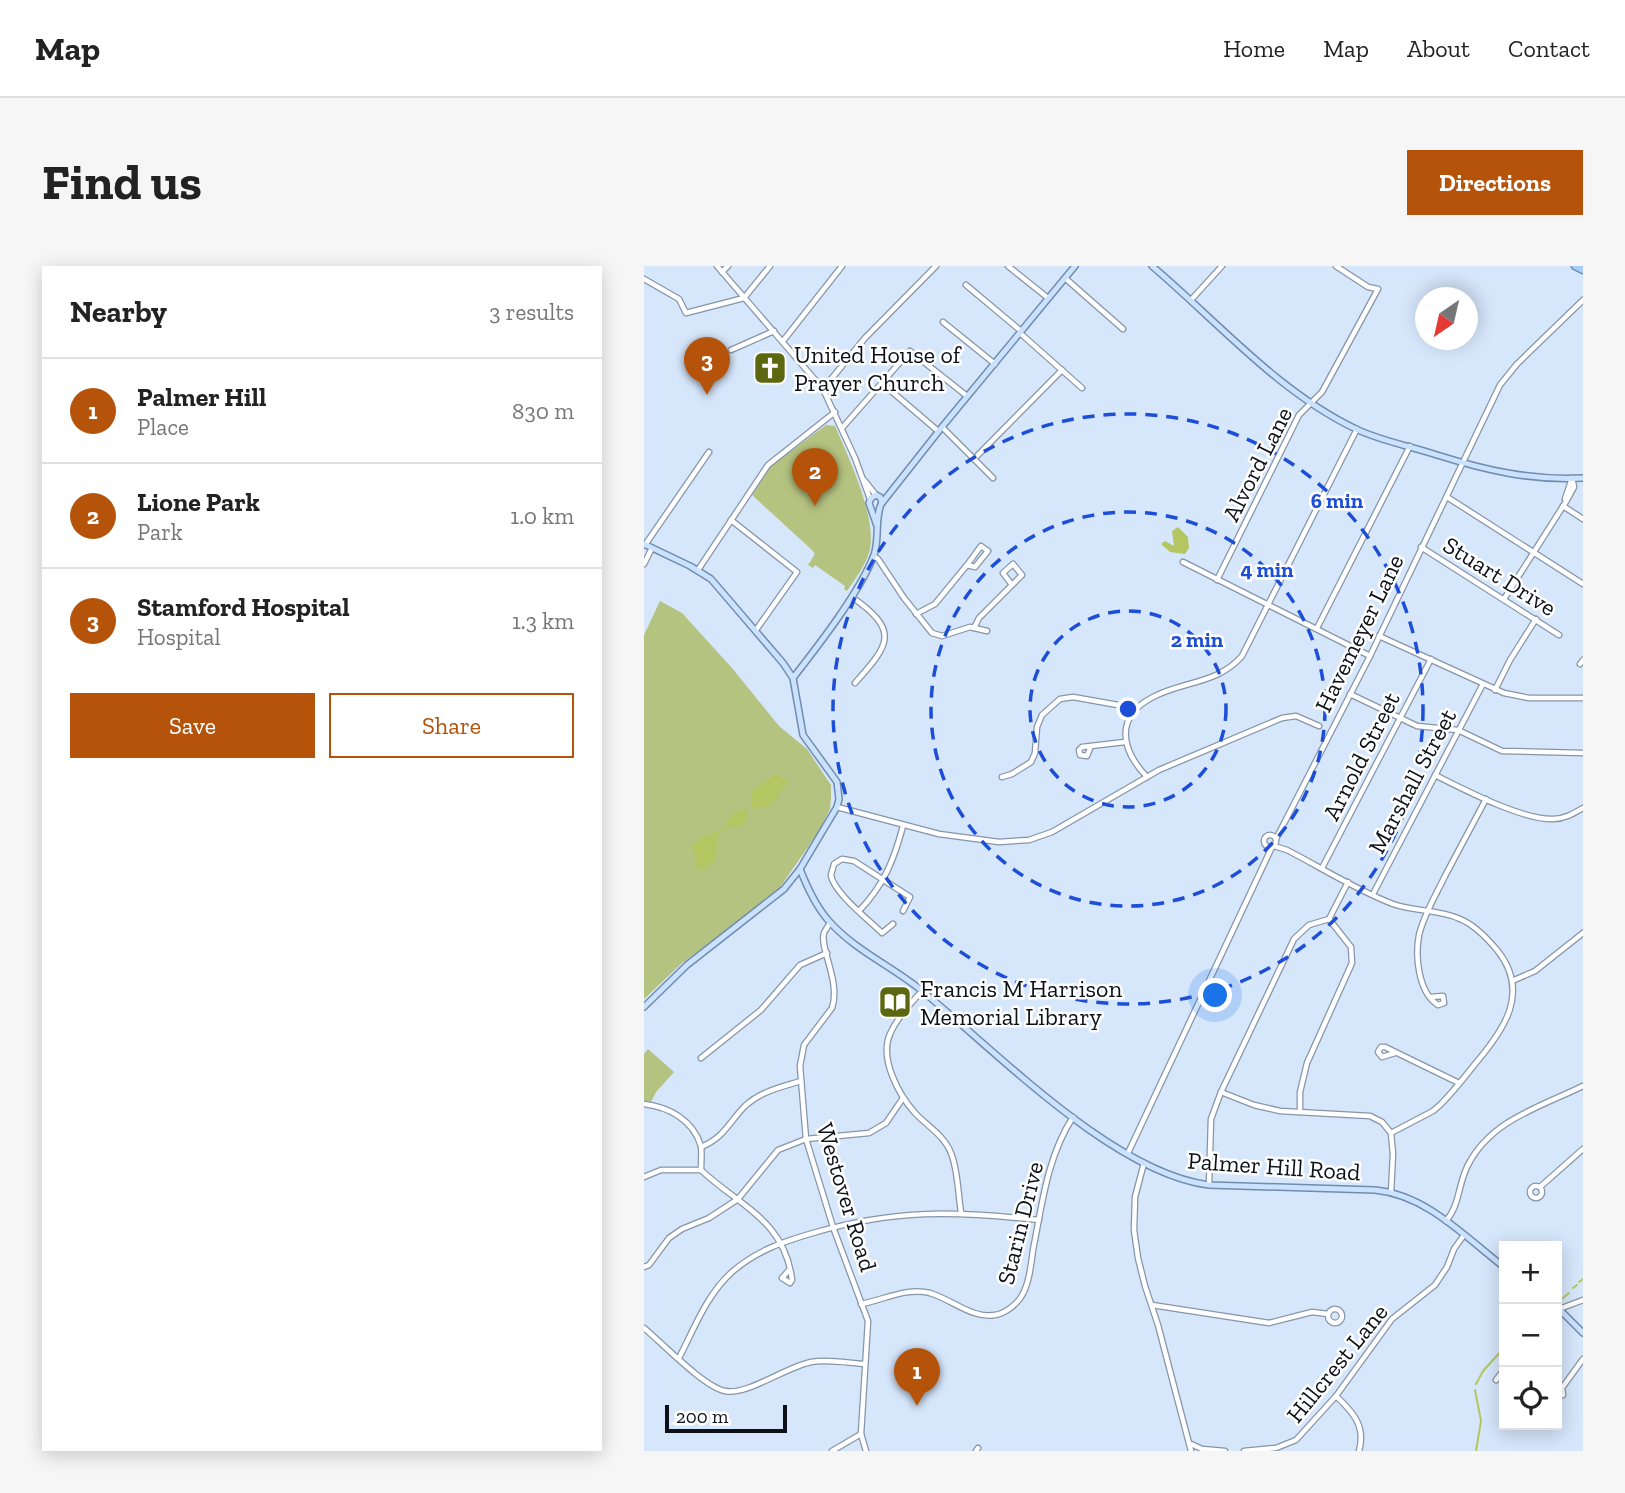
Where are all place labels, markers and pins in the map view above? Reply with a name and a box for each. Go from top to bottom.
pin: 3 [684,337,730,395]
place label: United House of Prayer Church [794,340,963,397]
church icon: United House of Prayer Church [751,349,789,387]
pin: 2 [792,448,838,506]
centre of rings [1116,697,1140,721]
place label: Francis M Harrison Memorial Library [920,974,1122,1031]
library icon: Francis M Harrison Memorial Library [876,983,914,1021]
pin: 1 [894,1348,940,1406]

